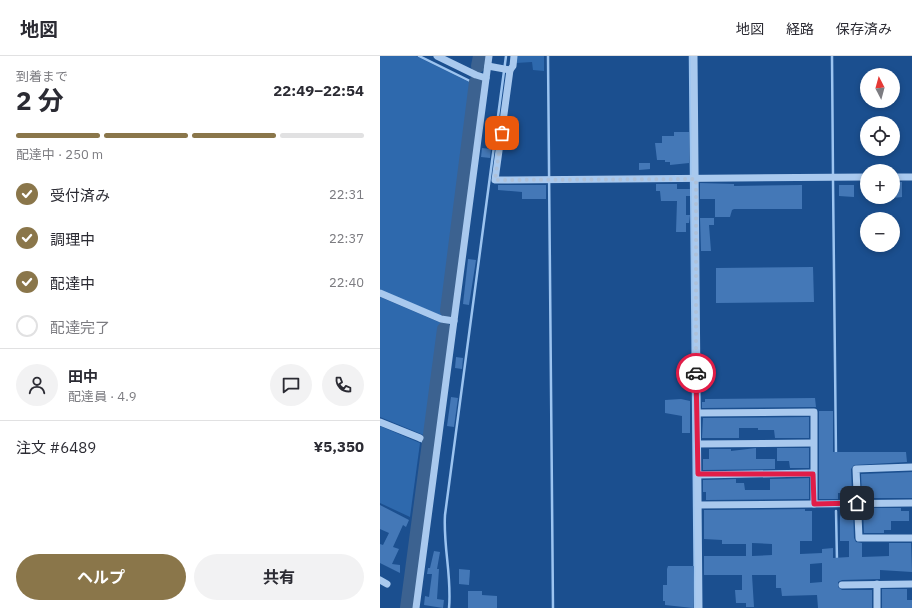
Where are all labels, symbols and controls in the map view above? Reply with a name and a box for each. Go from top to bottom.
text: 地図 [20,17,58,41]
text: 地図 [736,20,764,38]
text: 経路 [786,20,814,38]
text: 保存済み [836,20,892,38]
text: 到着まで [16,68,68,85]
north arrow [860,68,900,108]
map controls [860,68,900,252]
text: 22:49–22:54 [273,81,364,100]
text: 2 分 [16,83,64,117]
pin [485,116,519,150]
button: locate [860,116,900,156]
icon: bag [491,122,513,144]
text: 配達中 · 250 m [16,146,103,163]
button: + [860,164,900,204]
icon: check [16,183,38,205]
text: 受付済み [50,186,110,205]
text: 22:31 [329,186,364,203]
button: − [860,212,900,252]
icon: check [16,227,38,249]
text: 調理中 [50,230,95,249]
text: 22:37 [329,230,364,247]
icon: check [16,271,38,293]
text: 配達中 [50,274,95,293]
text: 22:40 [329,274,364,291]
text: 配達完了 [50,318,110,337]
courier [676,353,716,393]
icon: car [685,362,707,384]
button: person [16,364,58,406]
button: chat [270,364,312,406]
button: phone [322,364,364,406]
text: 田中 [68,367,98,386]
text: 配達員 · 4.9 [68,388,137,405]
text: ¥5,350 [314,437,364,456]
text: 注文 #6489 [16,438,96,457]
pin [840,486,874,520]
icon: home [846,492,868,514]
button: ヘルプ [16,554,186,600]
button: 共有 [194,554,364,600]

